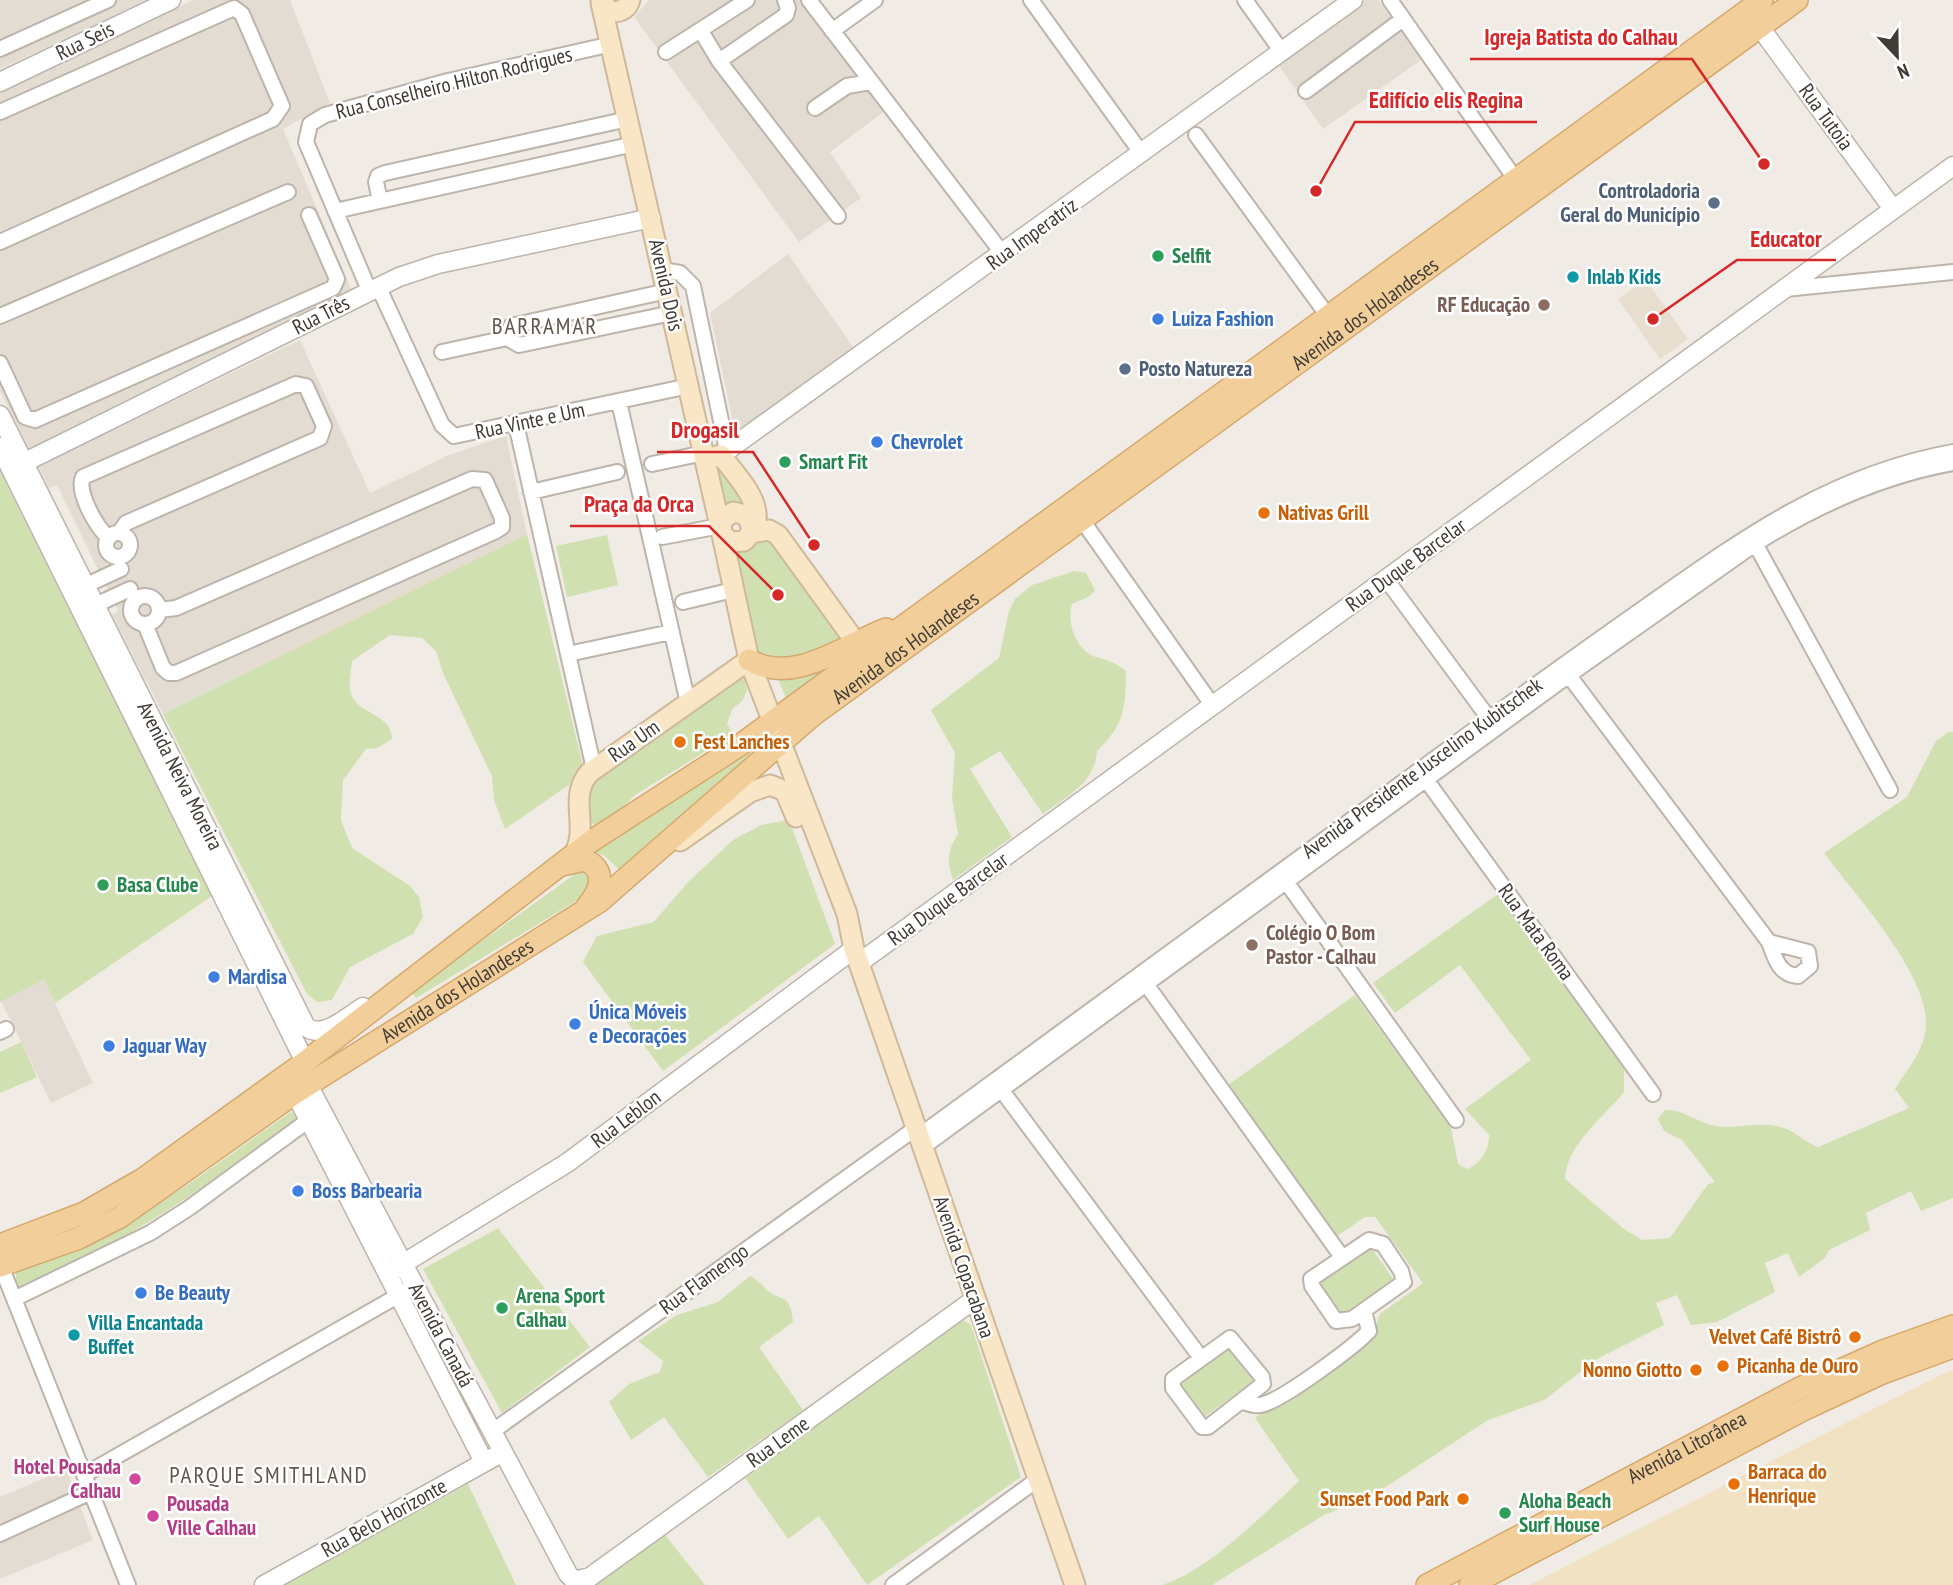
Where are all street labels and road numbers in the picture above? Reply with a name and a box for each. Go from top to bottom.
street label: Rua Seis [51,15,118,66]
street label: Rua Conselheiro Hilton Rodrigues [333,40,575,125]
street label: Rua Tutoia [1793,78,1860,155]
street label: Rua Imperatriz [981,191,1083,276]
street label: Avenida Dois [643,236,690,334]
street label: Avenida dos Holandeses [1286,251,1444,376]
street label: Rua Três [288,289,354,340]
street label: Rua Vinte e Um [473,396,587,445]
street label: Rua Duque Barcelar [1340,512,1471,617]
street label: Avenida dos Holandeses [826,585,984,710]
street label: Avenida Presidente Juscelino Kubitschek [1296,671,1547,864]
street label: Avenida Neiva Moreira [131,697,229,854]
street label: Rua Um [603,713,665,768]
street label: Rua Duque Barcelar [882,846,1013,951]
street label: Rua Mata Roma [1492,878,1580,985]
street label: Avenida dos Holandeses [376,932,538,1049]
street label: Rua Leblon [585,1084,666,1154]
street label: Avenida Copacabana [928,1192,1001,1341]
street label: Rua Flamengo [654,1237,754,1320]
street label: Avenida Canadá [403,1278,480,1392]
street label: Avenida Litorânea [1623,1405,1751,1490]
street label: Rua Leme [741,1410,814,1473]
street label: Rua Belo Horizonte [316,1472,451,1563]

